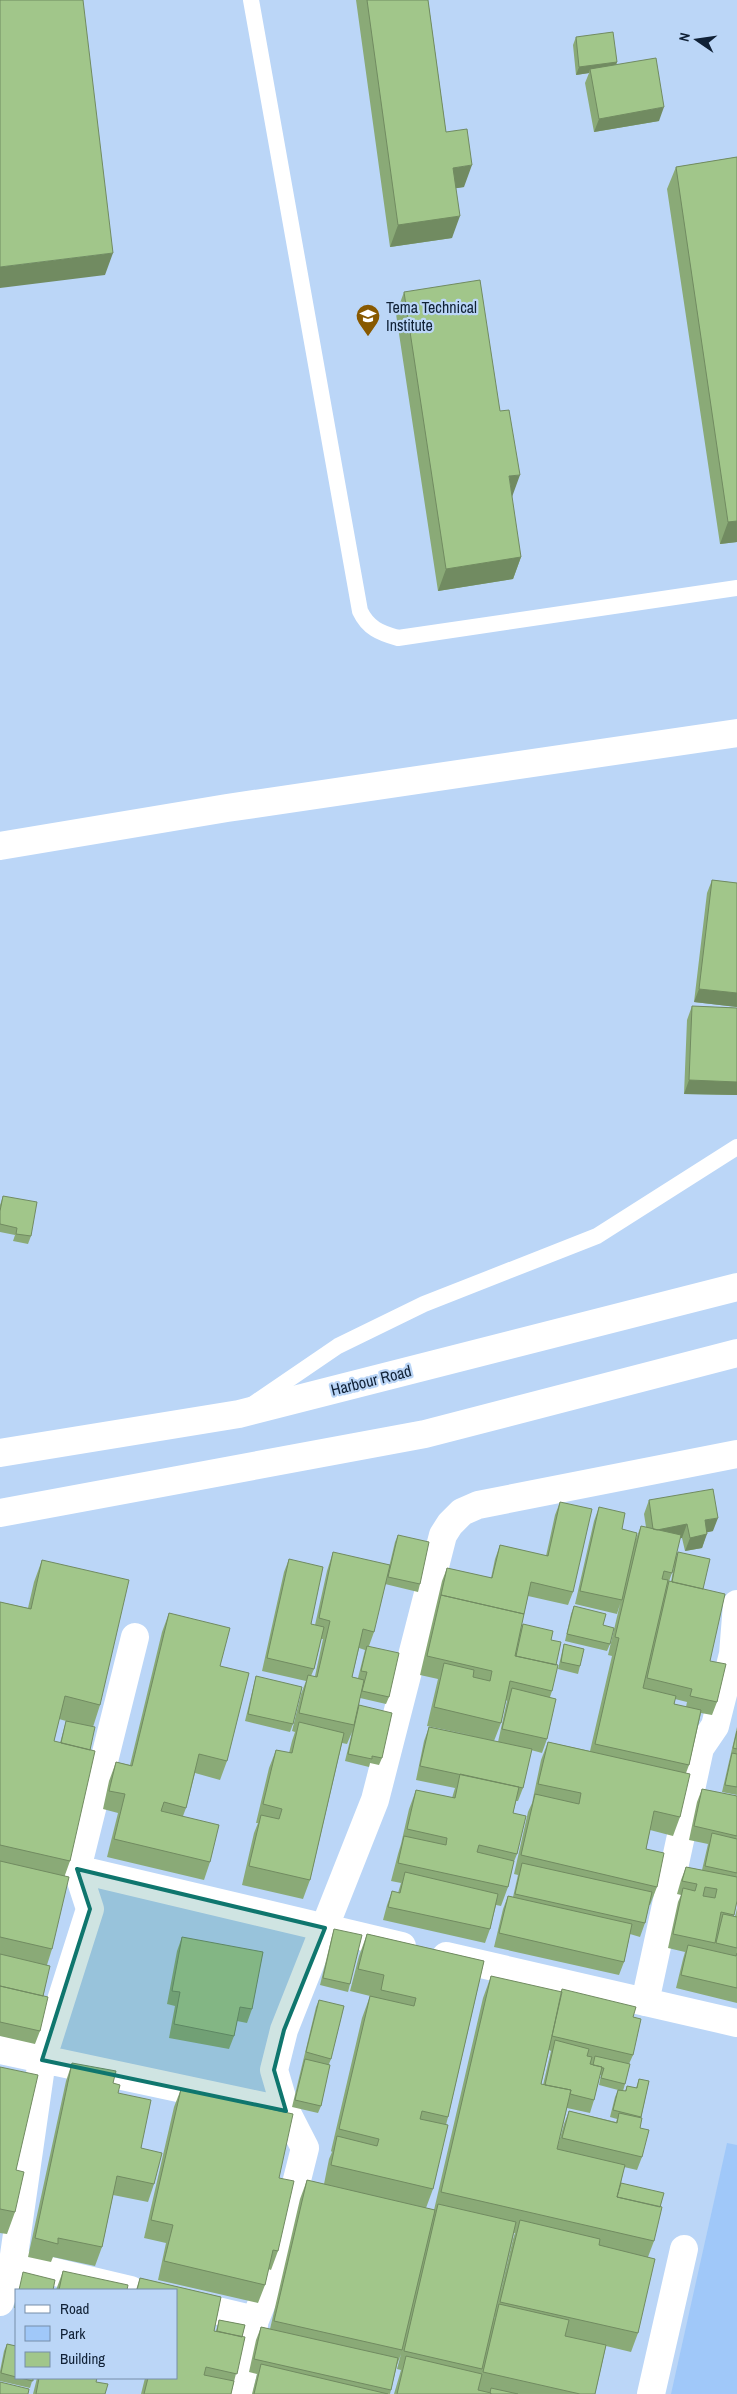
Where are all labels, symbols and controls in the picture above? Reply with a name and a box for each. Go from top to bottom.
north arrow [672,15,722,65]
text: N [675,31,694,43]
place label: Tema Technical Institute [386,296,477,336]
school or university icon: Tema Technical Institute [355,303,381,337]
street label: Harbour Road [328,1359,414,1401]
legend [15,2289,178,2379]
text: Road [60,2298,89,2319]
text: Park [60,2323,86,2344]
text: Building [60,2348,105,2369]

